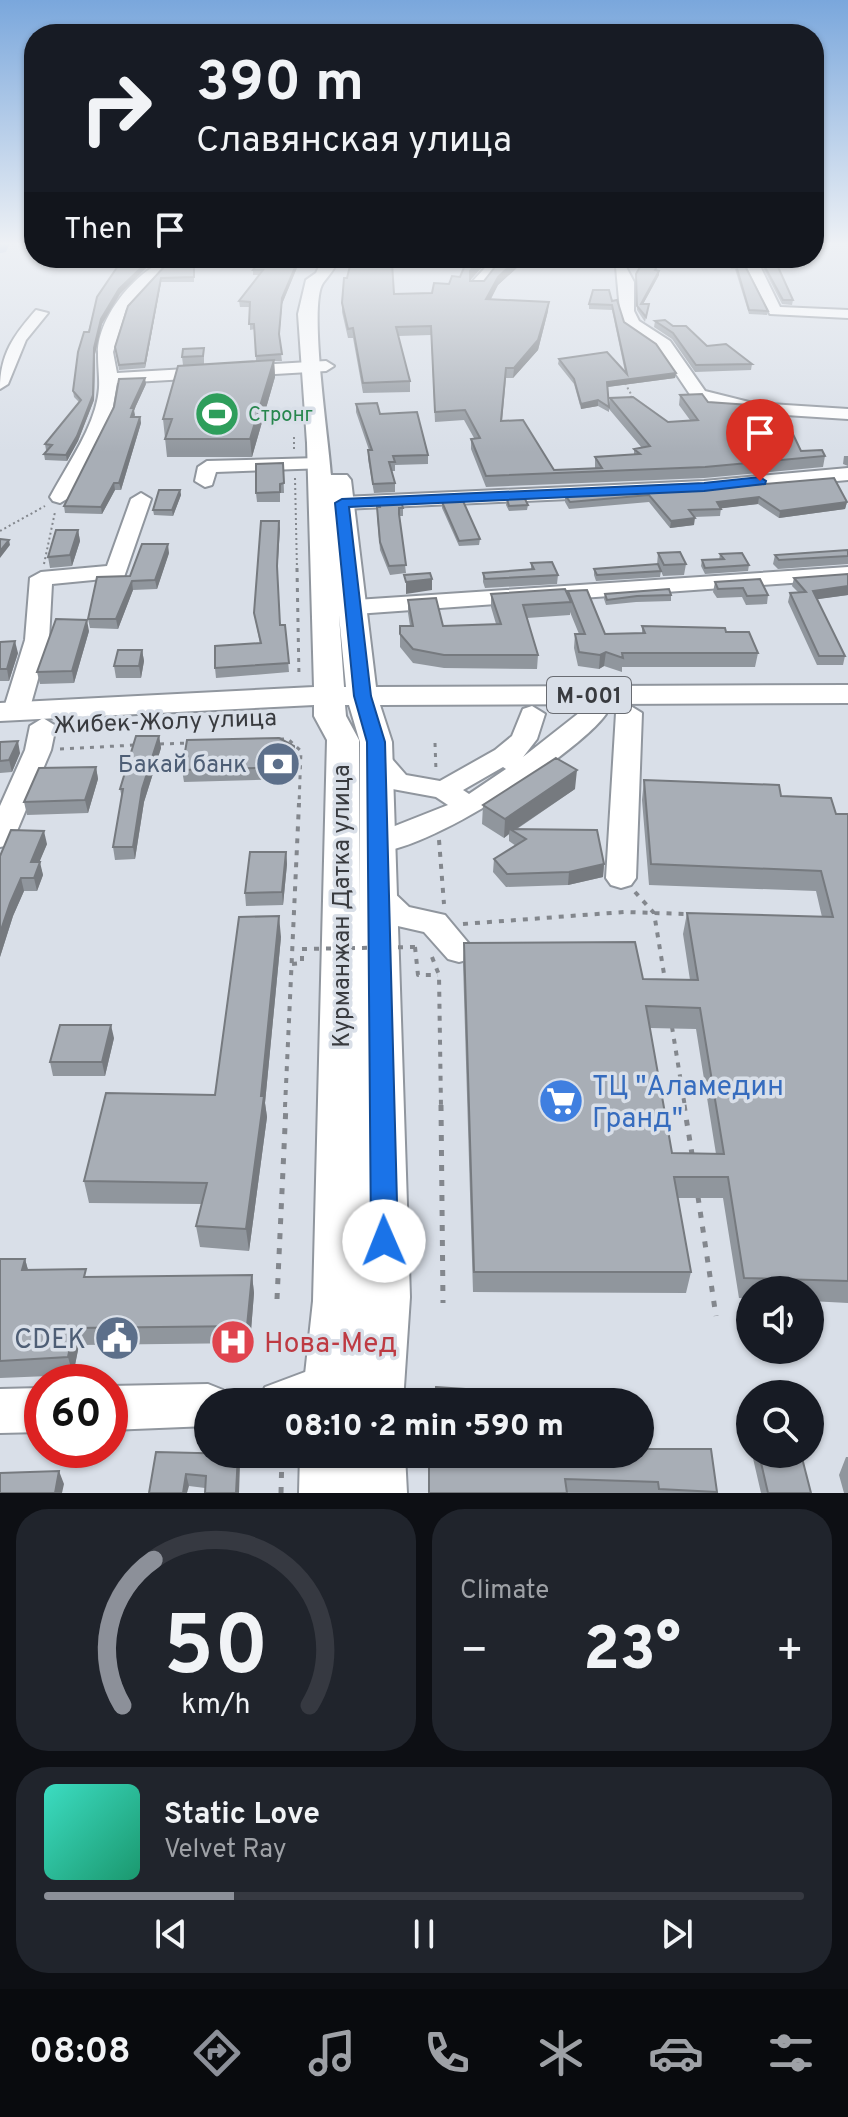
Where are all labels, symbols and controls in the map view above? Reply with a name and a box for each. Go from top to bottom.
text: 390 m [196,50,364,120]
icon: right [64,56,168,160]
text: Славянская улица [196,119,512,165]
icon: arrive [148,208,192,252]
text: Then [64,212,132,249]
sports icon: Стронг [193,390,241,438]
pin [726,399,794,481]
place label: Стронг [248,403,313,429]
icon: arrive [738,411,782,455]
road number: М-001 [547,677,631,713]
street label: Жибек-Жолу улица [53,704,277,742]
bank icon: Бакай банк [254,740,302,788]
place label: Бакай банк [118,751,247,781]
street label: Курманжан Датка улица [328,764,358,1048]
place label: ТЦ "Аламедин Гранд" [592,1070,784,1138]
supermarket icon: ТЦ "Аламедин Гранд" [537,1077,585,1125]
position arrow [342,1199,426,1283]
map controls [736,1276,824,1468]
button: sound [736,1276,824,1364]
public building icon: CDEK [93,1314,141,1362]
hospital icon: Нова-Мед [209,1318,257,1366]
place label: CDEK [14,1323,86,1359]
place label: Нова-Мед [264,1327,397,1363]
speed limit sign: 60 [24,1364,128,1468]
button: search [736,1380,824,1468]
text: 08:10 · 2 min · 590 m [284,1409,564,1446]
text: Climate [460,1575,549,1608]
text: 50 [163,1599,269,1704]
text: 23° [583,1615,681,1691]
text: − [460,1625,488,1681]
text: + [776,1625,804,1681]
text: km/h [181,1688,251,1724]
text: Static Love [164,1797,320,1834]
text: Velvet Ray [164,1834,287,1867]
icon: previous [149,1912,193,1956]
icon: pause [402,1912,446,1956]
icon: next [655,1912,699,1956]
icon: directions [189,2025,245,2081]
icon: music [304,2025,360,2081]
icon: phone [419,2025,475,2081]
icon: climate [533,2025,589,2081]
icon: car [648,2025,704,2081]
icon: filters [763,2025,819,2081]
text: 08:08 [29,2030,131,2076]

